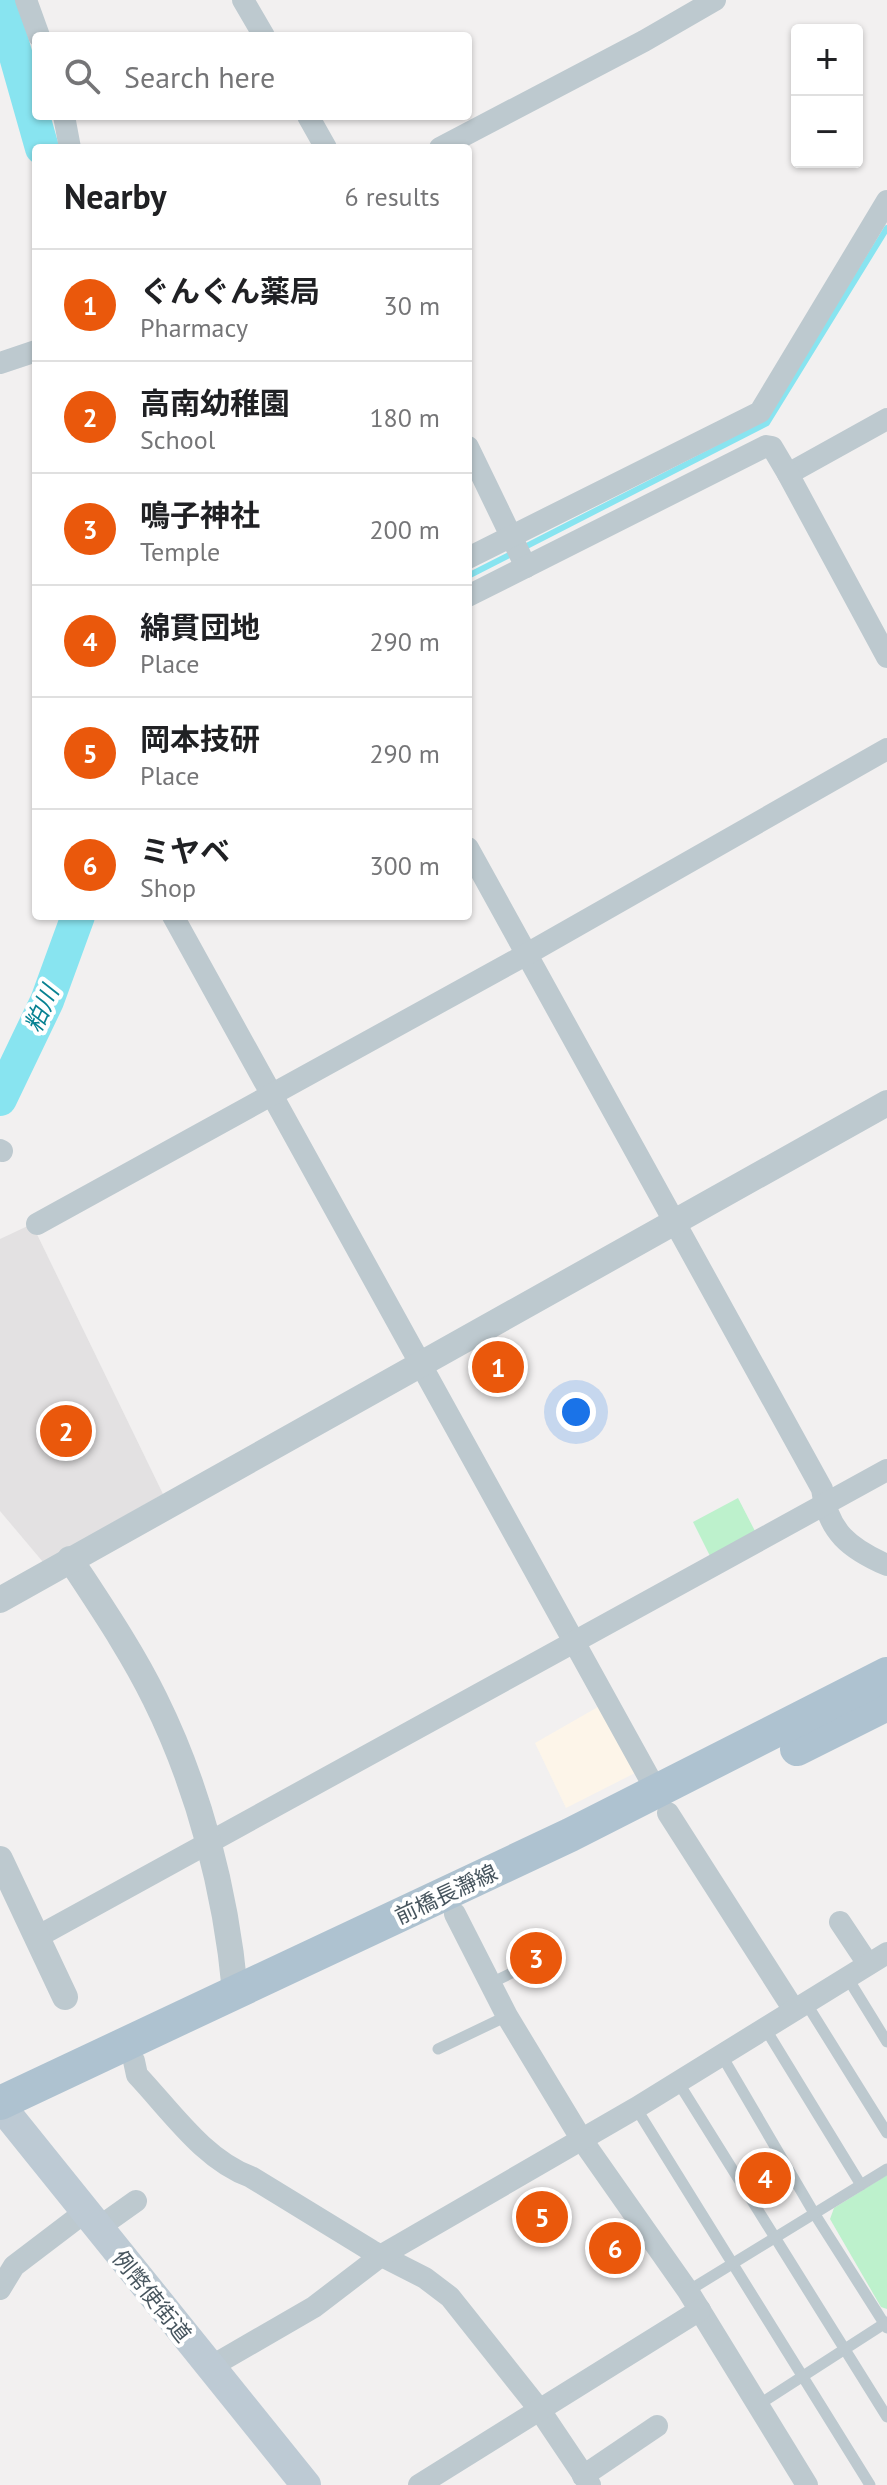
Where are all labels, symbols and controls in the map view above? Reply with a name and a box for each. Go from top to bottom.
map controls [791,24,863,168]
button: + [791,24,863,96]
search box [32,32,472,120]
icon: search [60,54,104,98]
text: Search here [124,57,275,96]
button: − [791,96,863,168]
text: Nearby [64,174,166,218]
text: 6 results [345,180,440,213]
text: ぐんぐん薬局 [140,271,320,310]
text: 1 [83,289,97,322]
text: 30 m [384,289,440,322]
text: Pharmacy [140,311,248,344]
text: 高南幼稚園 [140,383,290,422]
text: 2 [83,401,97,434]
text: 180 m [369,401,440,434]
text: School [140,423,215,456]
text: 鳴子神社 [140,495,260,534]
text: 3 [83,513,97,546]
text: 200 m [369,513,440,546]
text: Temple [140,535,220,568]
text: 綿貫団地 [140,607,260,646]
text: 4 [83,625,97,658]
text: 290 m [369,625,440,658]
text: Place [140,647,199,680]
text: 岡本技研 [140,719,260,758]
text: 5 [83,737,97,770]
text: 290 m [369,737,440,770]
text: Place [140,759,199,792]
text: ミヤベ [140,831,230,870]
text: 6 [83,849,97,882]
text: 300 m [369,849,440,882]
text: Shop [140,871,196,904]
water label: 粕川 [18,978,67,1037]
pin: 1 [472,1337,524,1397]
your location [556,1392,596,1432]
pin: 2 [40,1401,92,1461]
street label: 前橋長瀞線 [390,1858,502,1930]
pin: 3 [510,1928,562,1988]
pin: 4 [739,2148,791,2208]
pin: 5 [516,2187,568,2247]
pin: 6 [589,2218,641,2278]
street label: 例幣使街道 [107,2244,197,2348]

